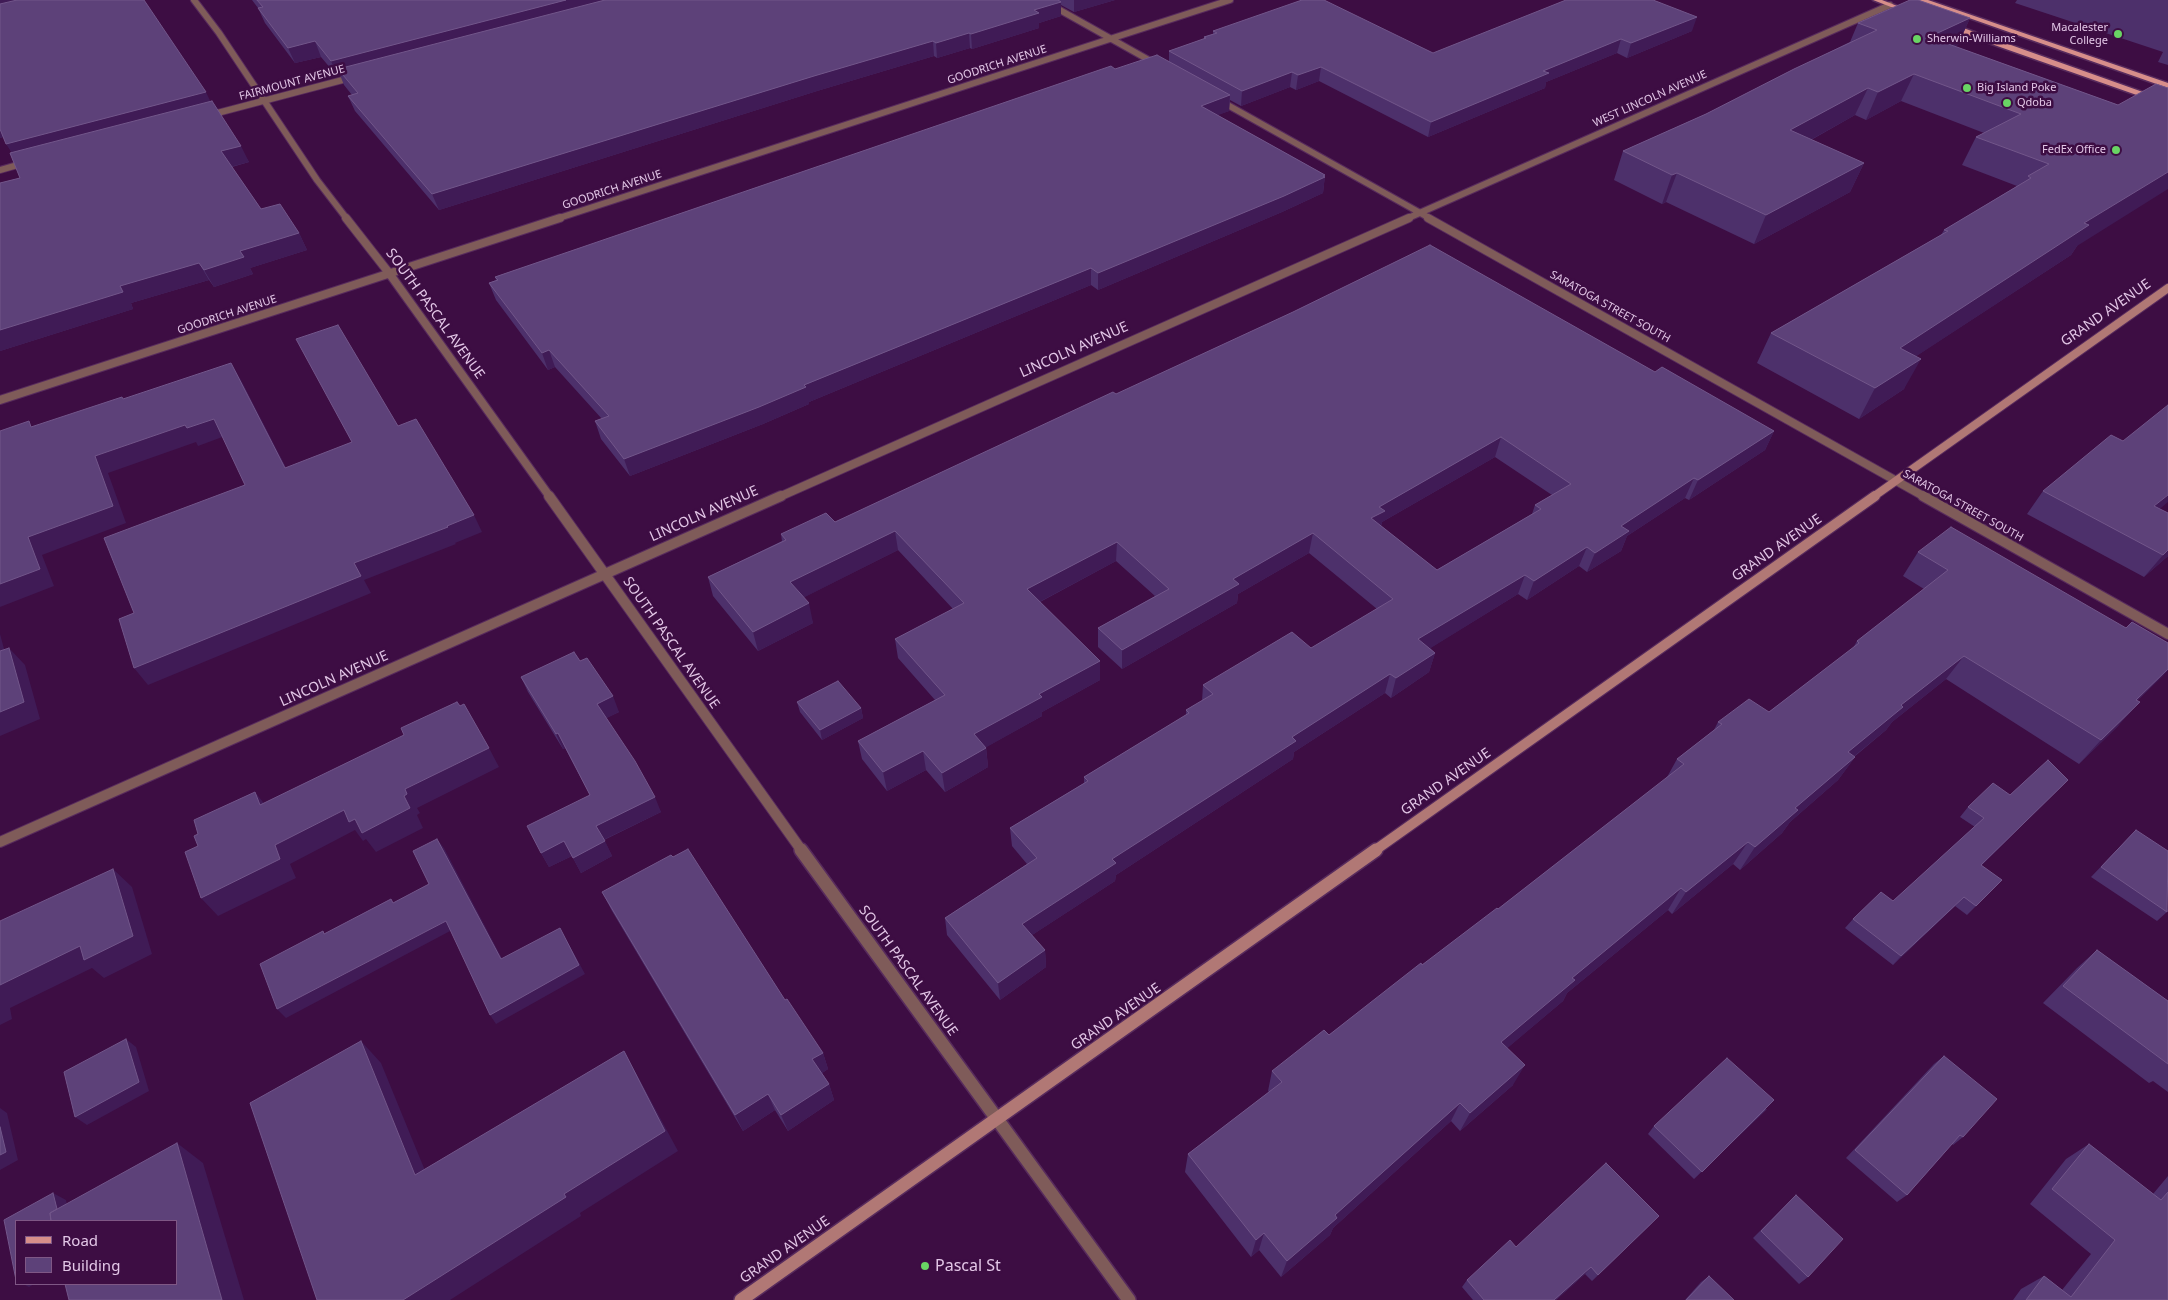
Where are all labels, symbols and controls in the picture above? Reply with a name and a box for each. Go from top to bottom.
place label: Macalester College [2051,21,2108,47]
marker: Macalester College [2112,28,2124,40]
place label: Sherwin-Williams [1927,32,2016,46]
marker: Sherwin-Williams [1911,33,1923,45]
street label: GOODRICH AVENUE [946,43,1048,87]
street label: FAIRMOUNT AVENUE [238,63,346,103]
street label: WEST LINCOLN AVENUE [1591,68,1709,130]
place label: Big Island Poke [1977,81,2056,95]
marker: Big Island Poke [1961,82,1973,94]
place label: Qdoba [2017,96,2052,110]
marker: Qdoba [2001,97,2013,109]
place label: FedEx Office [2042,143,2106,157]
marker: FedEx Office [2110,144,2122,156]
street label: GOODRICH AVENUE [561,168,663,212]
street label: SOUTH PASCAL AVENUE [382,246,488,382]
street label: SARATOGA STREET SOUTH [1547,268,1673,346]
street label: GRAND AVENUE [2058,276,2154,350]
street label: GOODRICH AVENUE [176,293,278,337]
street label: LINCOLN AVENUE [1017,319,1131,381]
street label: SARATOGA STREET SOUTH [1900,467,2026,545]
street label: LINCOLN AVENUE [647,483,761,545]
street label: GRAND AVENUE [1729,511,1825,585]
street label: SOUTH PASCAL AVENUE [619,574,723,712]
street label: LINCOLN AVENUE [277,648,391,710]
street label: GRAND AVENUE [1398,745,1494,819]
street label: SOUTH PASCAL AVENUE [855,903,961,1039]
street label: GRAND AVENUE [1068,980,1164,1054]
street label: GRAND AVENUE [737,1213,833,1287]
legend [15,1220,178,1285]
text: Road [62,1230,98,1250]
text: Building [62,1255,120,1275]
place label: Pascal St [935,1256,1001,1276]
marker: Pascal St [919,1260,931,1272]

